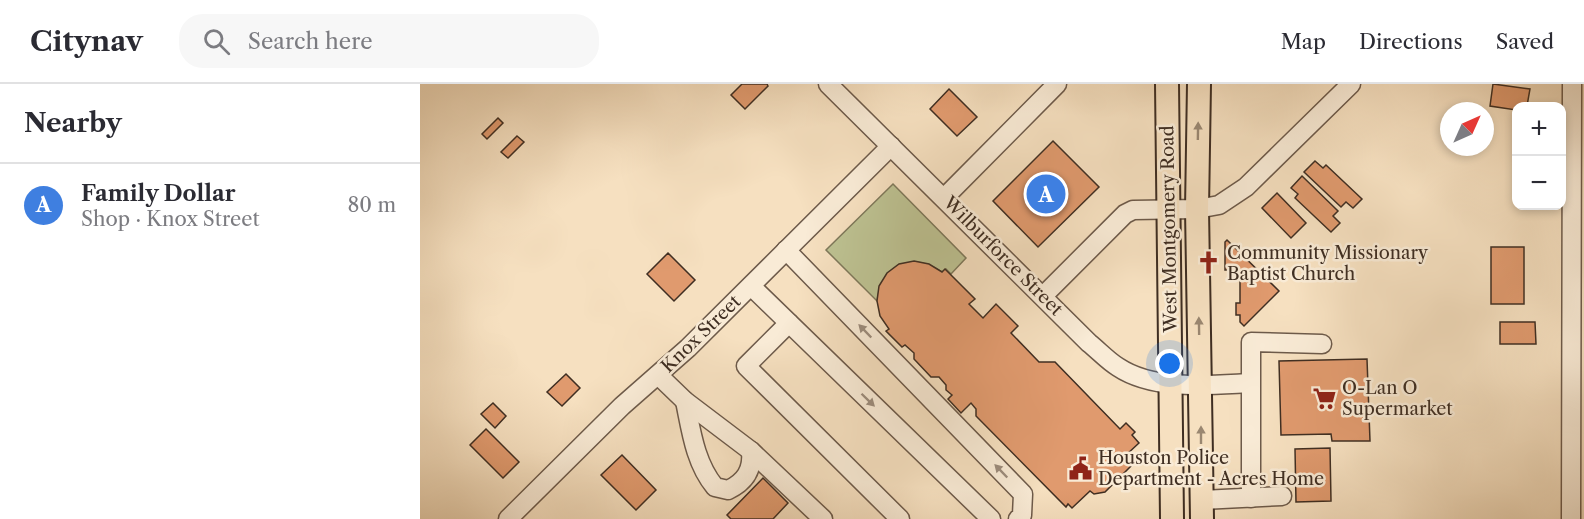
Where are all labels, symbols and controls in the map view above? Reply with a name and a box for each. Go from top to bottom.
search box [179,14,599,68]
text: Citynav [30,24,143,58]
icon: search [200,25,233,58]
text: Search here [248,28,372,55]
text: Map [1281,29,1326,54]
text: Directions [1359,29,1463,54]
text: Saved [1496,29,1554,54]
north arrow [1440,102,1494,156]
map controls [1512,102,1566,210]
button: + [1512,102,1566,156]
text: Nearby [24,107,122,139]
one-way arrow [1193,122,1203,141]
street label: West Montgomery Road [1156,125,1182,334]
button: − [1512,156,1566,210]
pin: A [1026,172,1066,216]
text: Family Dollar [81,180,236,207]
street label: Wilburforce Street [938,191,1068,321]
text: A [36,193,51,217]
text: 80 m [348,193,396,217]
text: Shop · Knox Street [81,207,260,231]
place label: Community Missionary Baptist Church [1227,242,1429,285]
church icon: Community Missionary Baptist Church [1196,250,1222,276]
street label: Knox Street [657,290,746,377]
one-way arrow [1194,317,1204,336]
one-way arrow [858,324,872,339]
your location [1155,349,1184,378]
place label: O-Lan O Supermarket [1342,377,1453,420]
supermarket icon: O-Lan O Supermarket [1311,385,1337,411]
one-way arrow [861,393,876,407]
one-way arrow [1196,425,1206,444]
place label: Houston Police Department - Acres Home [1098,447,1324,490]
public building icon: Houston Police Department - Acres Home [1067,455,1093,481]
one-way arrow [994,464,1008,479]

